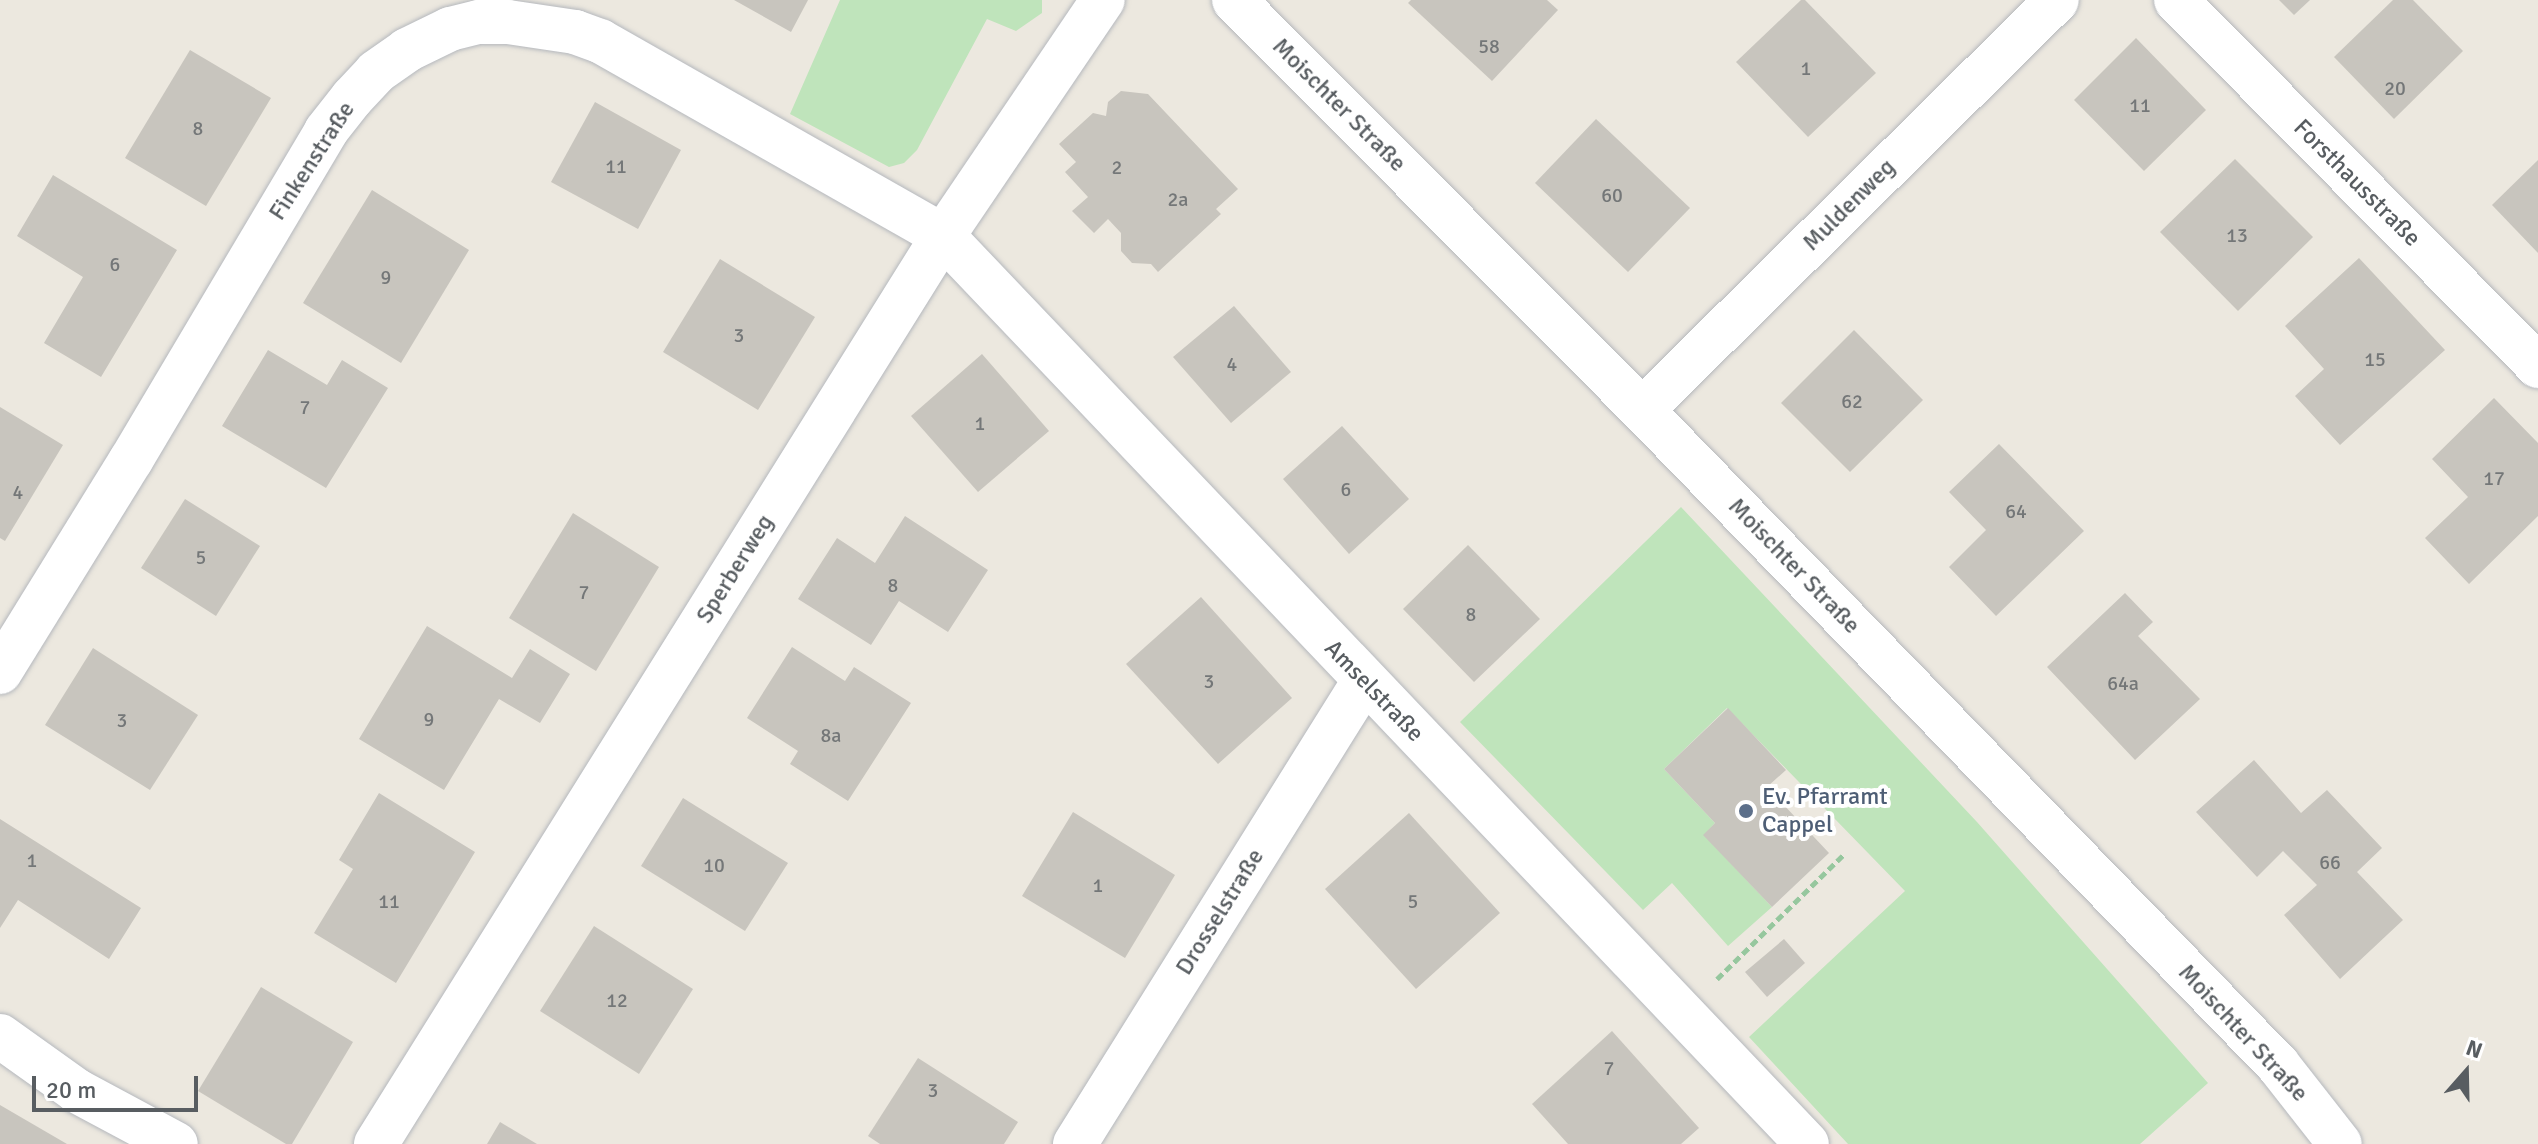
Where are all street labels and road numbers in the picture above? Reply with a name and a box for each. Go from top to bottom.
street label: Moischter Straße [1266,32,1412,178]
street label: Finkenstraße [263,96,361,226]
street label: Forsthausstraße [2288,114,2426,252]
street label: Muldenweg [1797,153,1901,257]
street label: Moischter Straße [1722,492,1866,640]
street label: Sperberweg [690,509,780,629]
street label: Amselstraße [1318,634,1430,748]
street label: Drosselstraße [1170,844,1270,980]
street label: Moischter Straße [2172,958,2314,1108]

